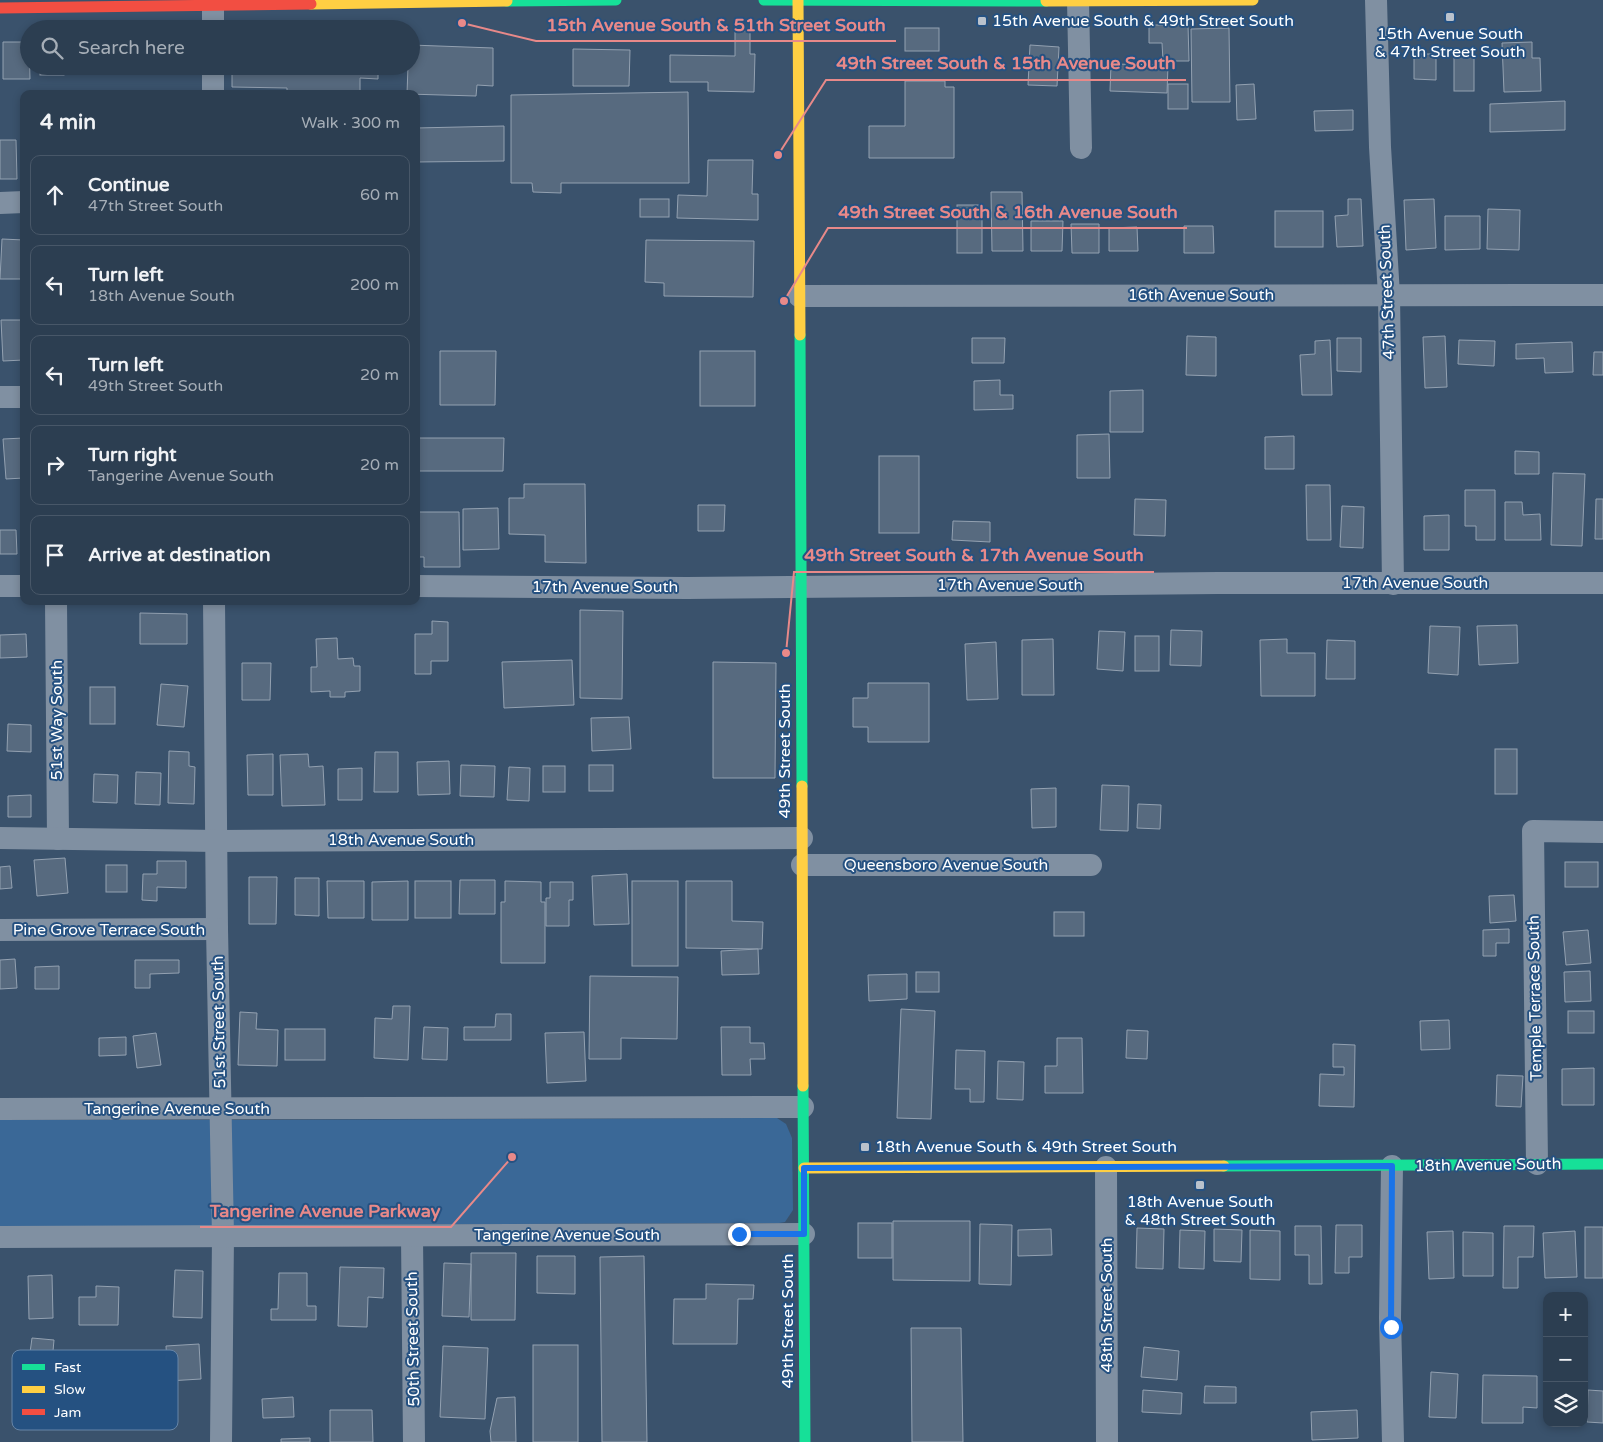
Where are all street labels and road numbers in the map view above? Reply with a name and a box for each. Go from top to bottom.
street label: 47th Street South [1375,224,1399,360]
street label: 16th Avenue South [1128,285,1274,305]
street label: 17th Avenue South [1342,573,1488,593]
street label: 17th Avenue South [937,575,1083,595]
street label: 17th Avenue South [532,577,678,597]
street label: 51st Way South [47,660,67,780]
street label: 49th Street South [775,683,795,819]
street label: 18th Avenue South [328,830,474,850]
street label: Queensboro Avenue South [844,855,1048,875]
street label: Temple Terrace South [1524,915,1546,1081]
street label: Pine Grove Terrace South [13,920,205,940]
street label: 51st Street South [208,955,230,1089]
street label: Tangerine Avenue South [84,1099,270,1119]
street label: 18th Avenue South [1414,1154,1562,1176]
street label: Tangerine Avenue South [474,1225,660,1245]
street label: 48th Street South [1097,1237,1117,1373]
street label: 49th Street South [778,1253,798,1389]
street label: 50th Street South [402,1271,424,1407]

